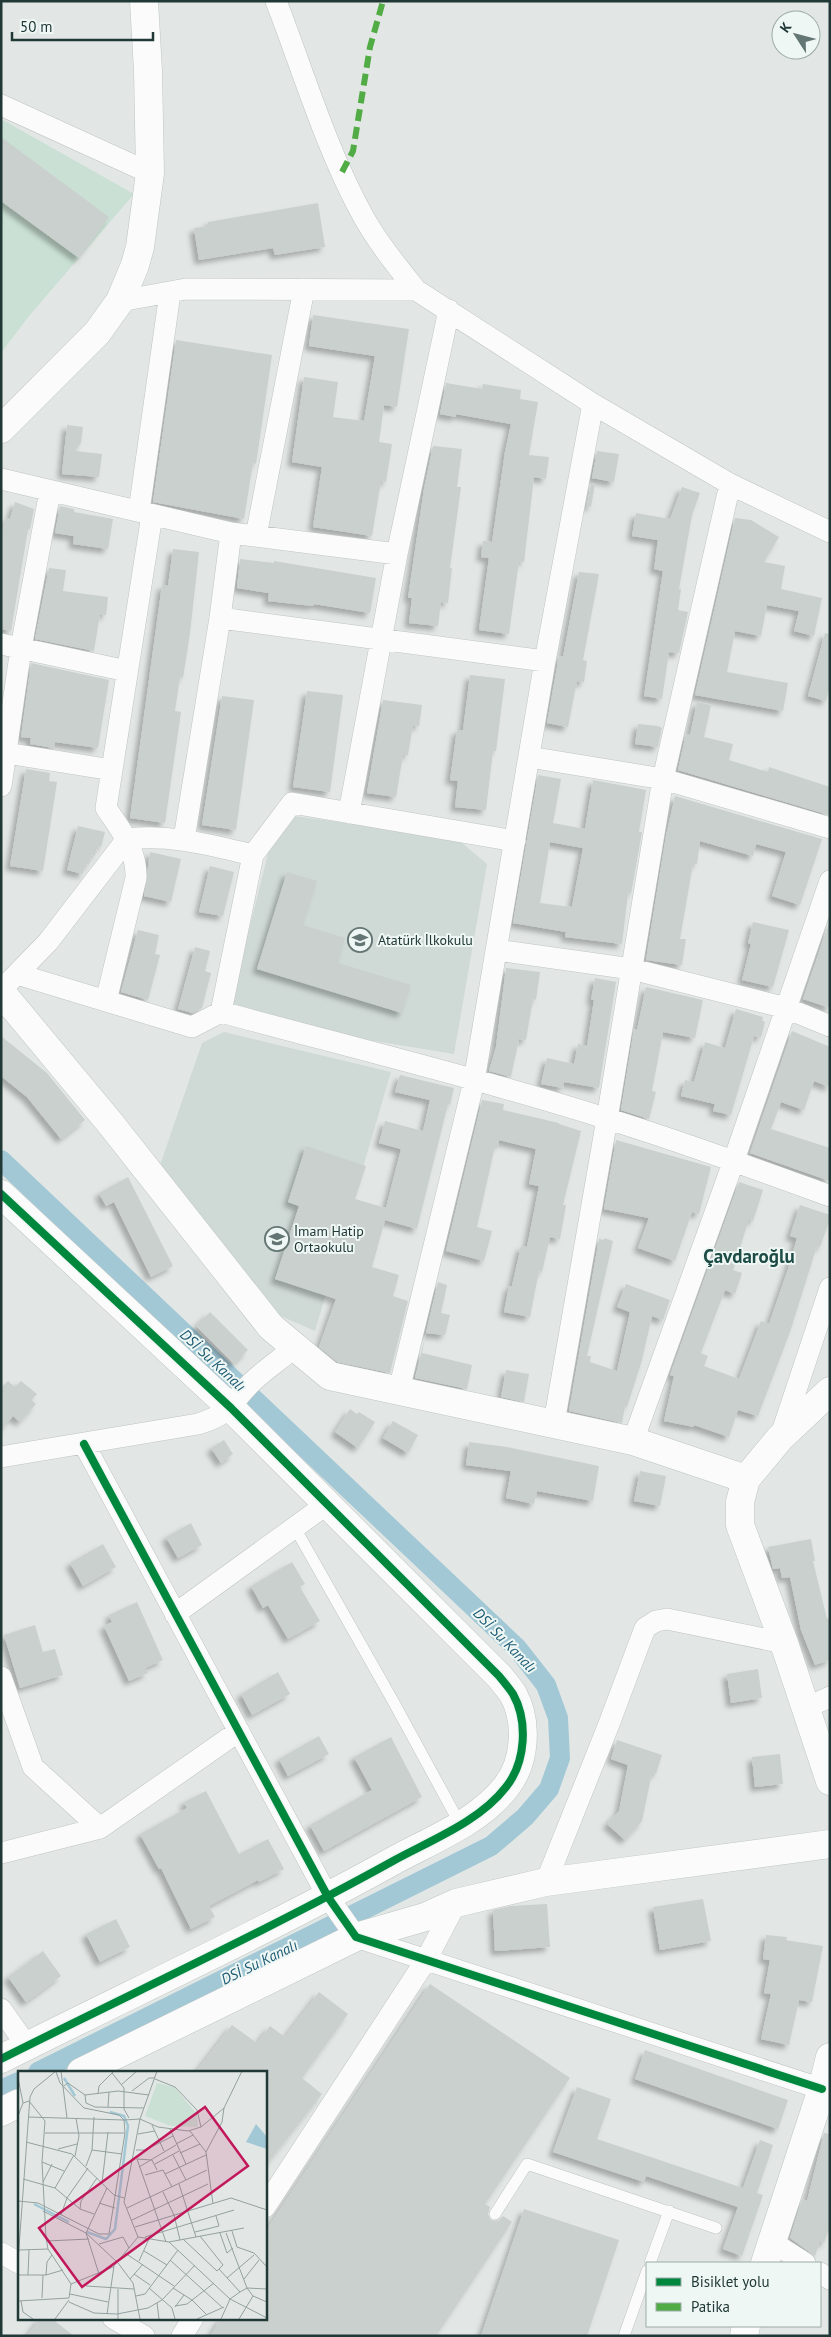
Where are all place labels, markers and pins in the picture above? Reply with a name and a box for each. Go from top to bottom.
school or university icon: Atatürk İlkokulu [347,927,373,953]
place label: Atatürk İlkokulu [378,931,473,949]
place label: İmam Hatip Ortaokulu [294,1222,364,1256]
school or university icon: İmam Hatip Ortaokulu [264,1226,290,1252]

